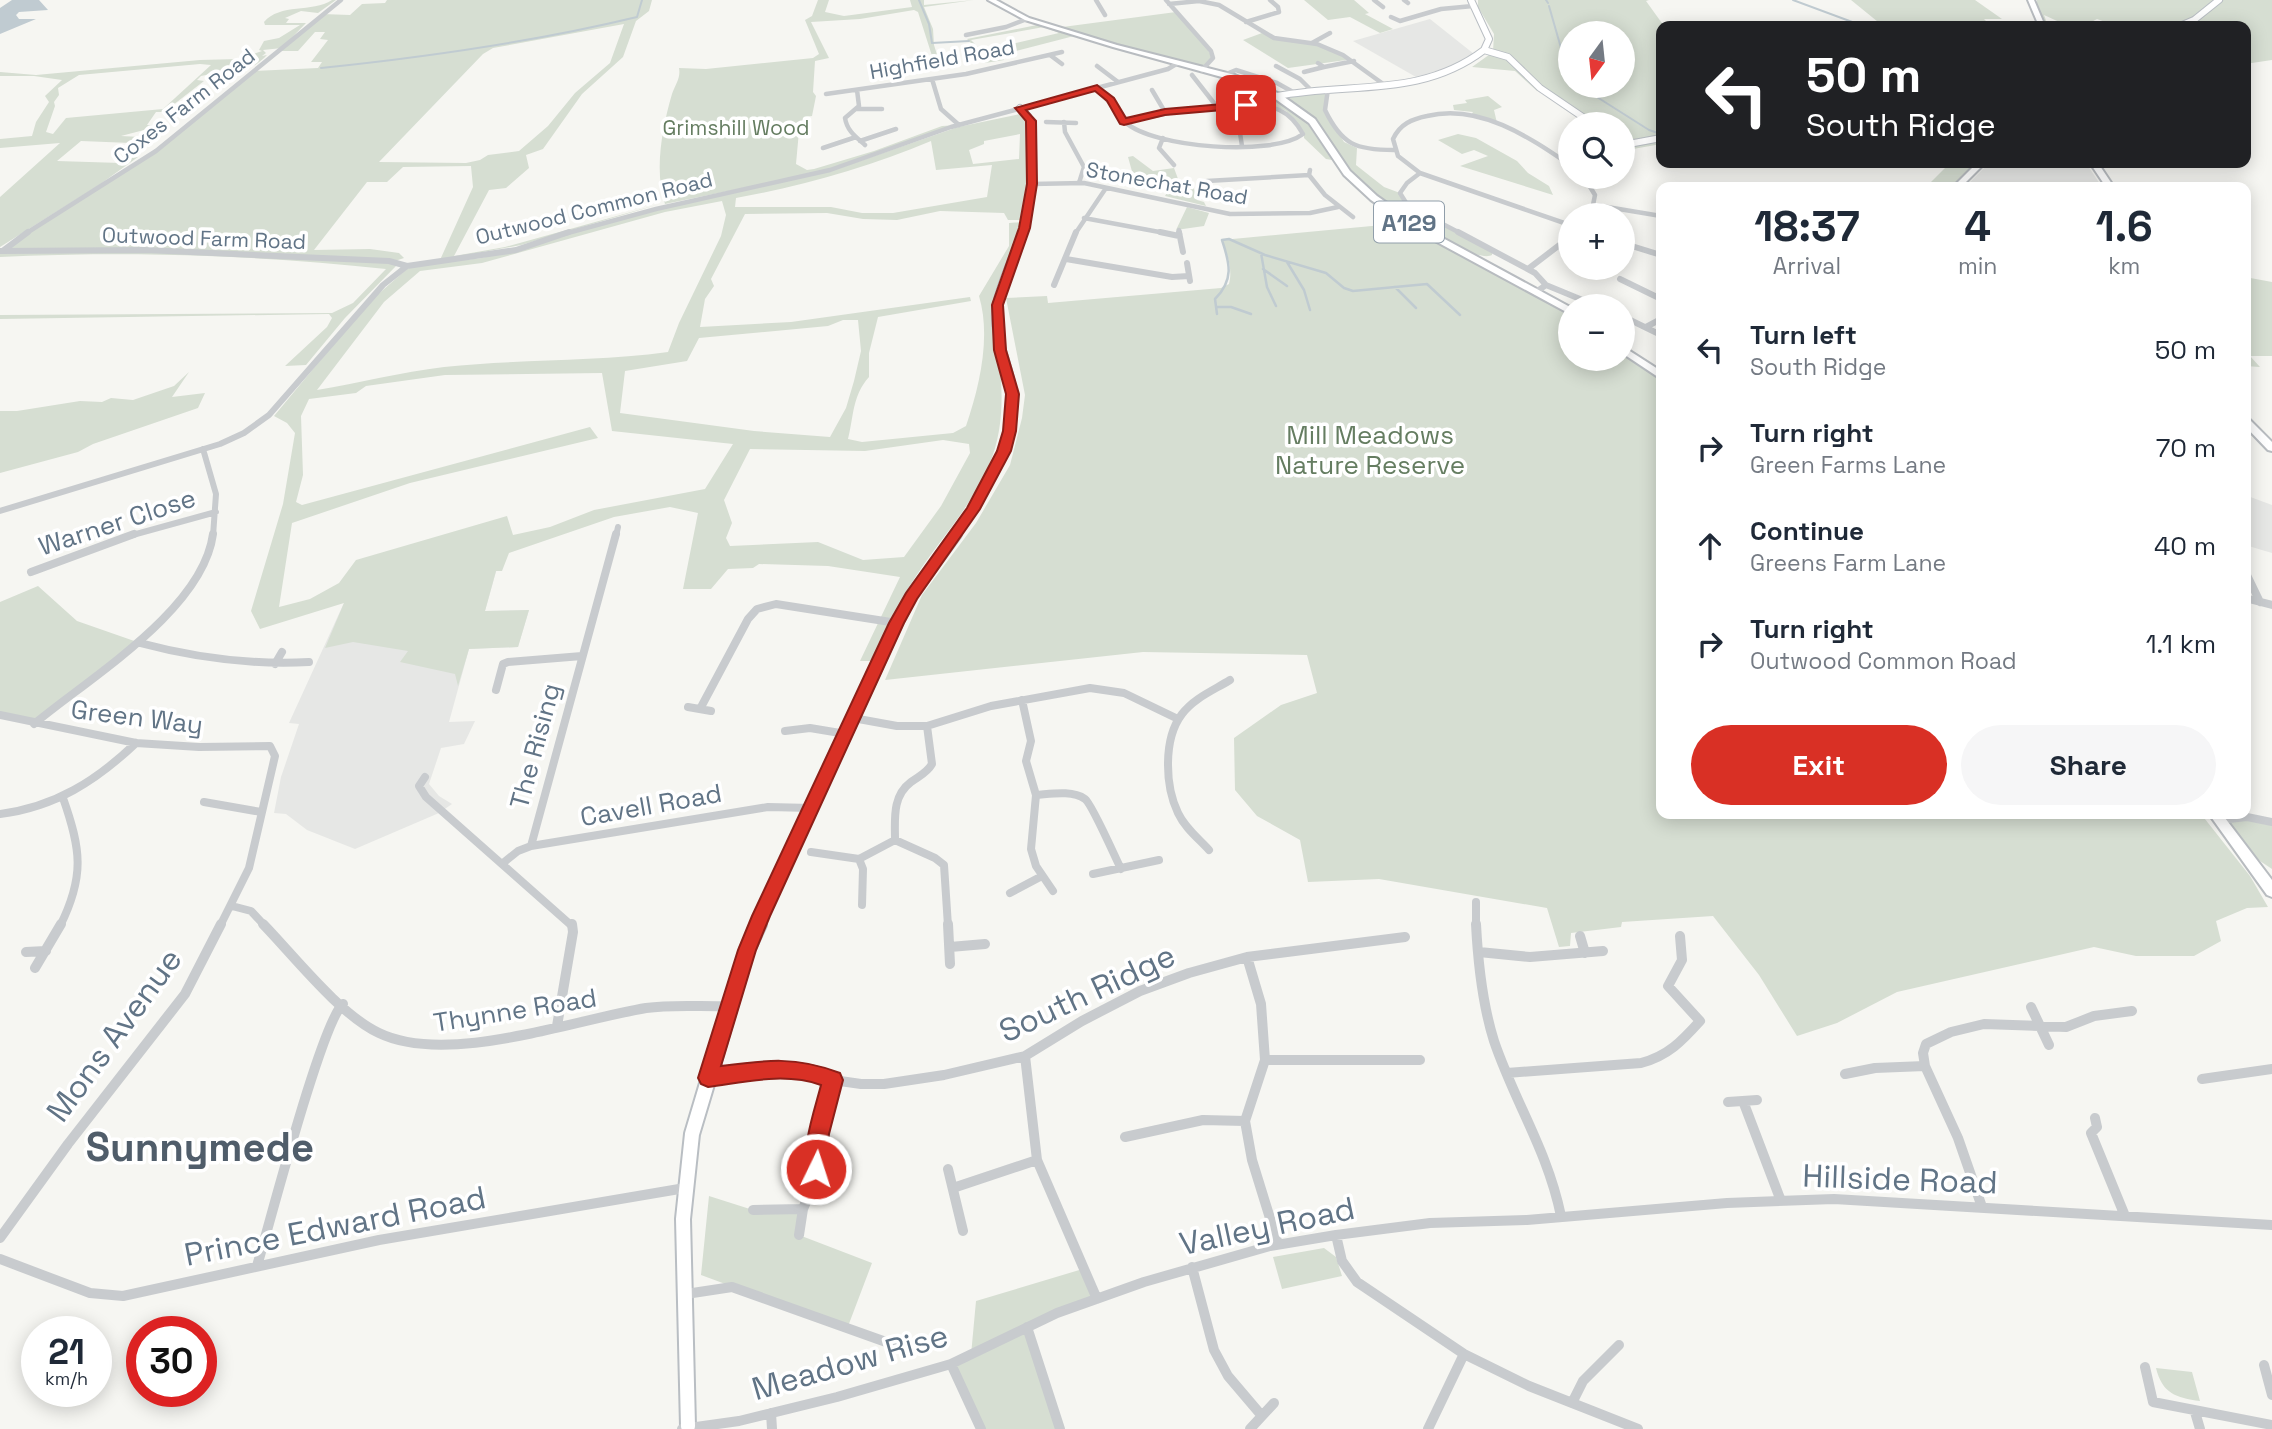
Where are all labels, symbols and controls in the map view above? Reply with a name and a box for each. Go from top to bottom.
north arrow [1558,21,1634,98]
map controls [1558,21,1635,371]
street label: Highfield Road [867,33,1017,85]
street label: Coxes Farm Road [108,42,260,170]
text: 50 m [1806,44,1921,106]
icon: left [1691,49,1782,140]
pin [1216,75,1276,135]
icon: arrive [1227,86,1265,124]
text: South Ridge [1806,105,1996,145]
button: search [1558,112,1635,189]
park label: Grimshill Wood [662,114,810,141]
street label: Stonechat Road [1084,155,1250,211]
street label: Outwood Common Road [473,165,715,251]
text: 18:37 [1754,200,1860,253]
text: 4 [1964,200,1991,253]
text: 1.6 [2096,200,2153,253]
road number: A129 [1374,202,1444,243]
button: + [1558,203,1635,280]
street label: Outwood Farm Road [101,221,307,255]
text: Arrival [1773,251,1841,281]
text: min [1958,251,1997,281]
text: km [2108,251,2140,281]
button: − [1558,294,1635,371]
text: Turn left [1750,318,1857,352]
icon: left [1691,331,1729,369]
text: 50 m [2155,333,2216,367]
text: South Ridge [1750,352,1886,382]
text: Turn right [1750,416,1874,450]
park label: Mill Meadows Nature Reserve [1275,418,1465,482]
icon: right [1691,429,1729,467]
text: 70 m [2156,431,2216,465]
text: Green Farms Lane [1750,450,1946,480]
street label: Warner Close [34,481,200,563]
text: Continue [1750,514,1864,548]
icon: ahead [1691,527,1729,565]
text: 40 m [2154,529,2216,563]
text: Greens Farm Lane [1750,548,1946,578]
text: Turn right [1750,612,1874,646]
icon: right [1691,625,1729,663]
text: 1.1 km [2146,627,2216,661]
text: Outwood Common Road [1750,646,2017,676]
street label: The Rising [502,679,568,813]
street label: Green Way [69,692,205,742]
button: Exit [1691,725,1947,805]
button: Share [1961,725,2216,805]
street label: Cavell Road [578,776,724,834]
street label: South Ridge [993,935,1181,1051]
street label: Mons Avenue [38,940,190,1130]
street label: Thynne Road [431,980,599,1040]
district label: Sunnymede [86,1122,314,1173]
position arrow [779,1132,853,1206]
street label: Hillside Road [1802,1156,1998,1202]
street label: Prince Edward Road [181,1177,489,1275]
street label: Valley Road [1176,1188,1358,1264]
street label: Meadow Rise [747,1315,953,1409]
speed limit sign: 30 [126,1316,217,1407]
text: 21 [48,1330,85,1374]
text: km/h [45,1367,88,1390]

